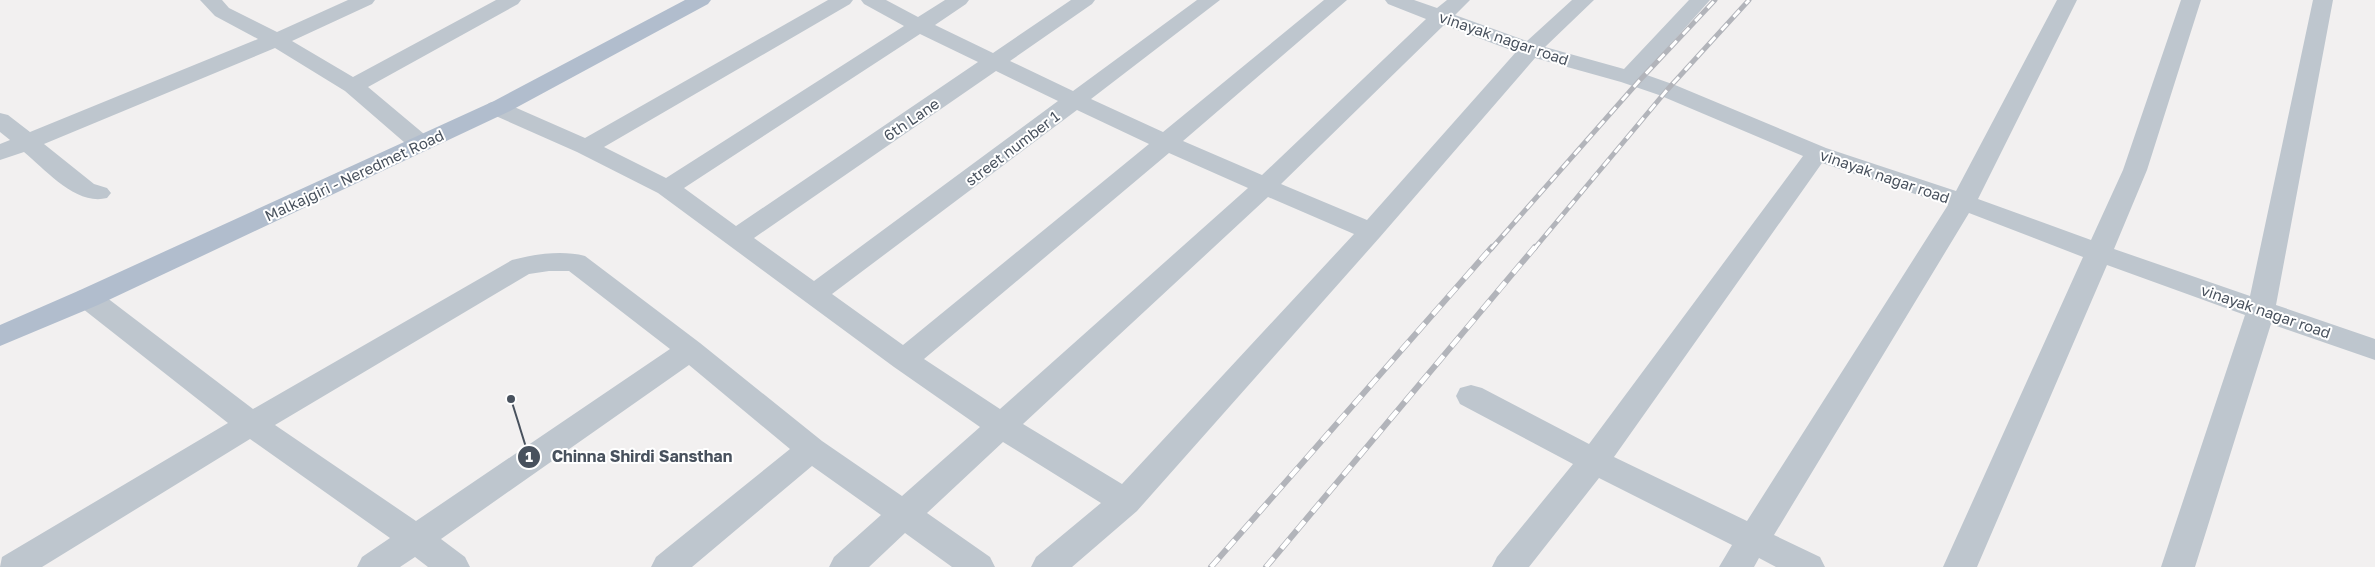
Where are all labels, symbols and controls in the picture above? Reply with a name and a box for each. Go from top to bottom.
street label: vinayak nagar road [1437,7,1571,69]
street label: 6th Lane [880,94,942,144]
street label: street number 1 [961,107,1063,189]
street label: Malkajgiri - Neredmet Road [262,126,446,224]
street label: vinayak nagar road [1818,145,1952,207]
street label: vinayak nagar road [2199,280,2333,342]
callout: Chinna Shirdi Sansthan [517,441,742,472]
text: Chinna Shirdi Sansthan [552,446,732,466]
text: 1 [525,447,533,465]

